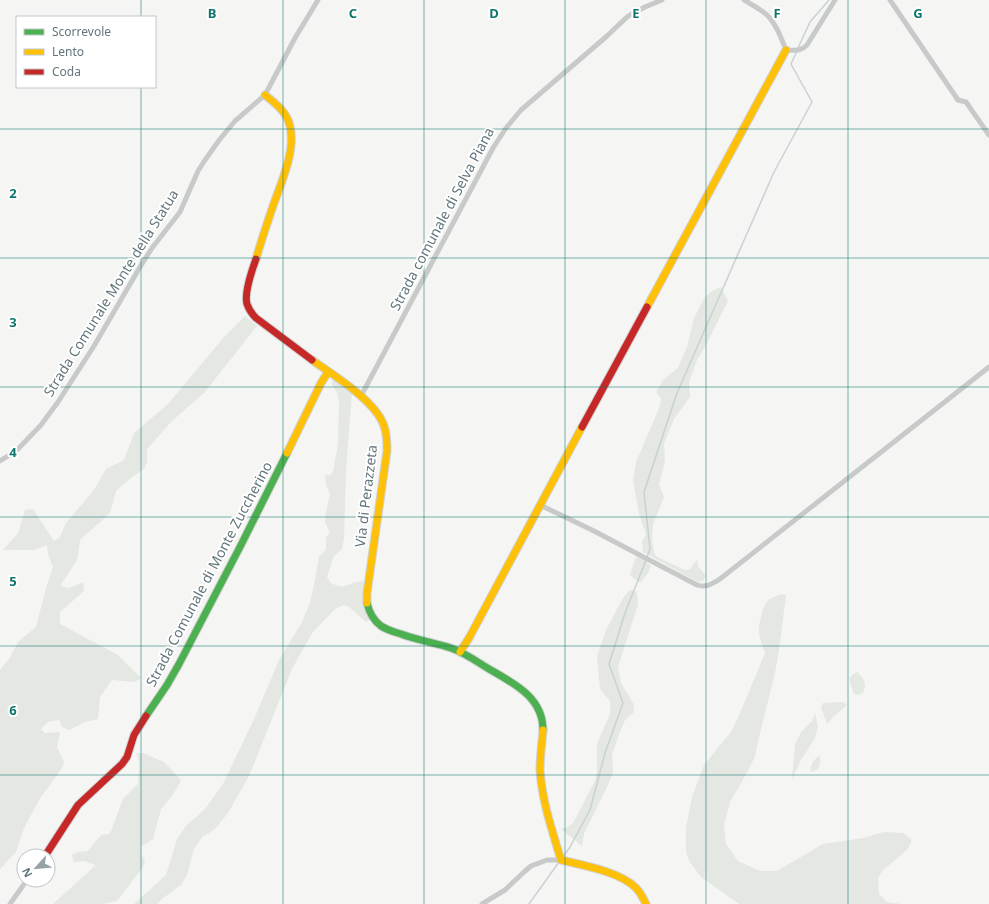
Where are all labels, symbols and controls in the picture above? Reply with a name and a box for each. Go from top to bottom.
text: B [208,4,216,22]
text: C [349,4,357,22]
text: D [489,4,499,22]
text: E [632,4,640,22]
text: F [773,4,781,22]
text: G [913,4,923,22]
legend [16,16,156,88]
text: Scorrevole [52,23,111,40]
text: Lento [52,43,84,60]
text: Coda [52,63,81,80]
street label: Strada comunale di Selva Piana [385,124,498,314]
text: 2 [9,184,17,202]
street label: Strada Comunale Monte della Statua [39,186,182,400]
text: 3 [9,313,17,331]
text: 4 [9,443,17,461]
street label: Via di Perazzeta [350,444,381,548]
street label: Strada Comunale di Monte Zuccherino [141,458,276,690]
text: 5 [9,572,17,590]
text: 6 [9,701,17,719]
north arrow [16,848,56,888]
text: N [18,865,35,880]

